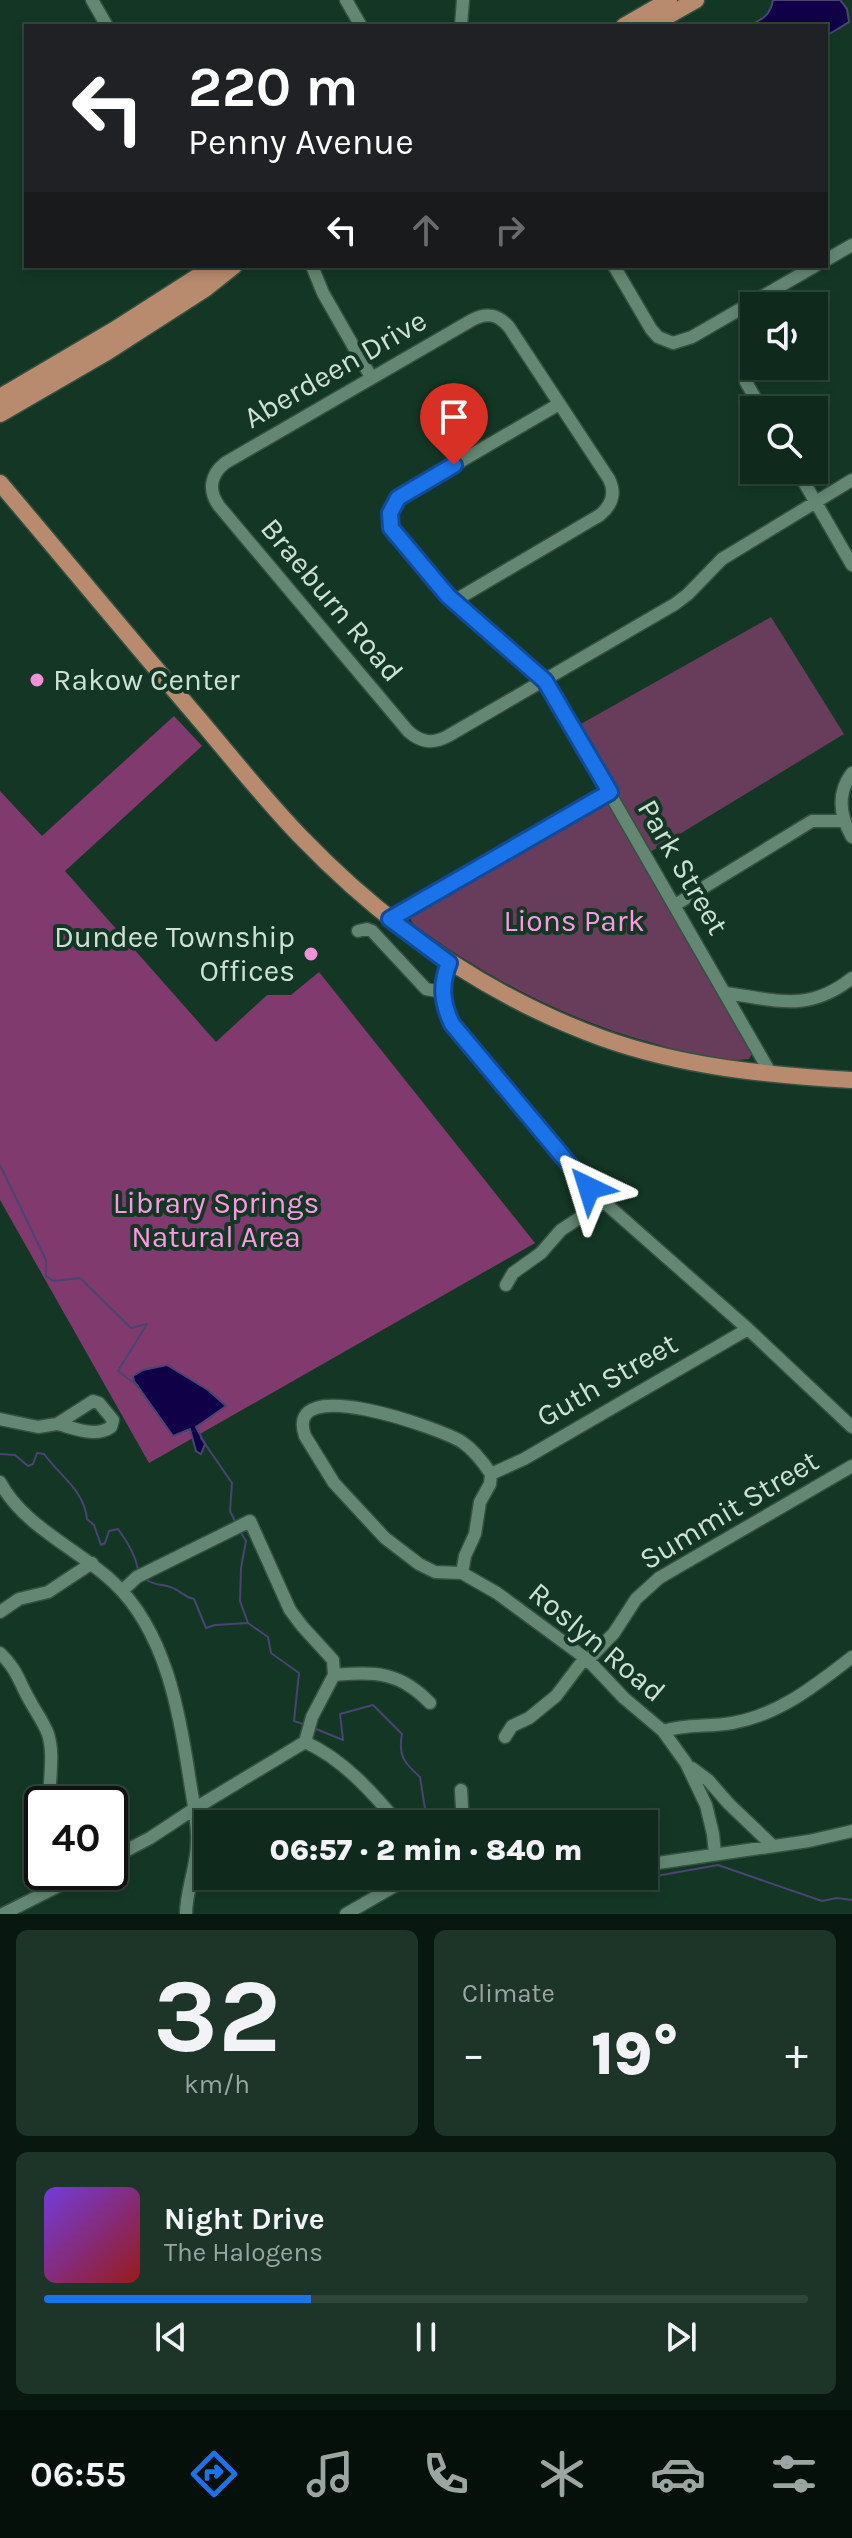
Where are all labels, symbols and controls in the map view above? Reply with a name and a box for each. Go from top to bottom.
text: 220 m [188,54,359,119]
icon: left [56,56,160,160]
text: Penny Avenue [188,121,414,163]
icon: left [320,208,364,252]
icon: ahead [404,208,448,252]
icon: right [488,208,532,252]
map controls [740,292,828,484]
button: sound [740,292,828,380]
street label: Aberdeen Drive [237,302,433,436]
pin [420,383,488,465]
icon: arrive [432,395,476,439]
button: search [740,396,828,484]
street label: Braeburn Road [253,511,411,689]
place label: Rakow Center [53,662,240,698]
marker: Rakow Center [28,671,46,689]
street label: Park Street [630,793,736,941]
park label: Lions Park [503,903,645,939]
place label: Dundee Township Offices [54,919,295,989]
marker: Dundee Township Offices [302,945,320,963]
position arrow [547,1146,631,1230]
park label: Library Springs Natural Area [113,1185,319,1255]
street label: Guth Street [530,1325,684,1435]
street label: Summit Street [633,1443,825,1577]
street label: Roslyn Road [521,1574,673,1710]
speed limit sign: 40 [24,1786,128,1890]
text: 06:57 · 2 min · 840 m [270,1832,582,1868]
text: 32 [153,1956,281,2077]
text: Climate [462,1978,555,2009]
text: 19° [591,2019,679,2089]
text: − [462,2029,485,2080]
text: + [785,2029,808,2080]
text: km/h [184,2069,250,2100]
text: Night Drive [164,2201,325,2237]
text: The Halogens [164,2237,323,2268]
icon: previous [149,2315,193,2359]
icon: pause [404,2315,448,2359]
icon: next [659,2315,703,2359]
icon: directions [186,2446,242,2502]
icon: music [302,2446,358,2502]
icon: phone [418,2446,474,2502]
icon: climate [534,2446,590,2502]
icon: car [650,2446,706,2502]
icon: filters [766,2446,822,2502]
text: 06:55 [30,2453,126,2495]

